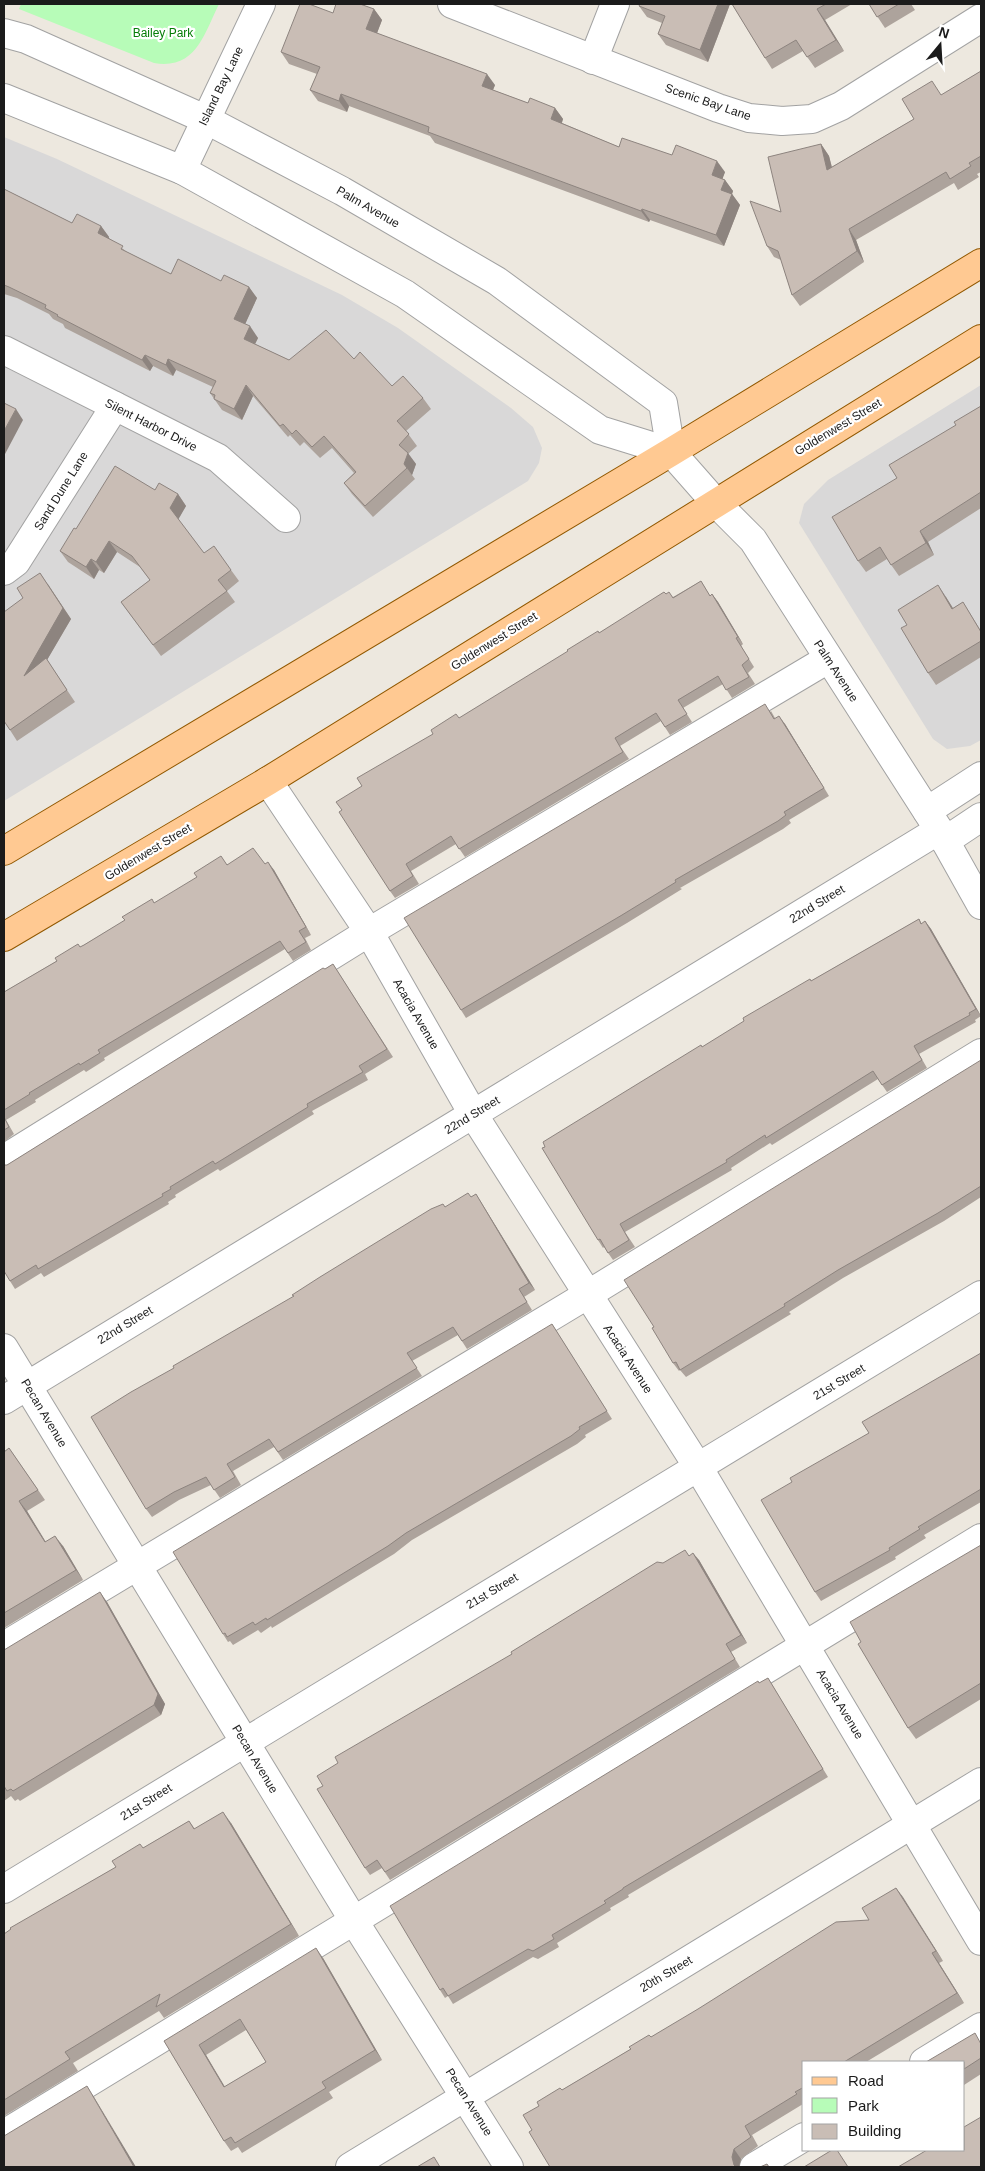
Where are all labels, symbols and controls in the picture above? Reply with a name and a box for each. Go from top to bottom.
north arrow [915,20,965,70]
text: N [937,23,951,42]
park label: Bailey Park [133,26,194,40]
street label: Island Bay Lane [196,44,246,128]
street label: Scenic Bay Lane [663,81,753,123]
street label: Palm Avenue [334,183,402,231]
street label: Goldenwest Street [792,395,884,458]
street label: Silent Harbor Drive [103,396,200,454]
street label: Sand Dune Lane [31,449,91,533]
street label: Goldenwest Street [448,609,540,673]
street label: Palm Avenue [811,638,861,705]
street label: Goldenwest Street [102,820,194,883]
street label: 22nd Street [787,882,848,926]
street label: Acacia Avenue [390,976,442,1052]
street label: 22nd Street [442,1093,503,1137]
street label: 22nd Street [95,1303,156,1347]
street label: Acacia Avenue [601,1322,656,1396]
street label: 21st Street [811,1361,868,1403]
street label: Pecan Avenue [18,1376,70,1450]
street label: 21st Street [464,1570,521,1612]
street label: Acacia Avenue [814,1666,867,1742]
street label: Pecan Avenue [229,1722,281,1796]
street label: 21st Street [118,1780,175,1823]
street label: 20th Street [637,1953,695,1995]
legend [802,2061,965,2151]
street label: Pecan Avenue [443,2066,496,2139]
text: Road [848,2072,884,2089]
text: Park [848,2097,879,2114]
text: Building [848,2122,901,2139]

